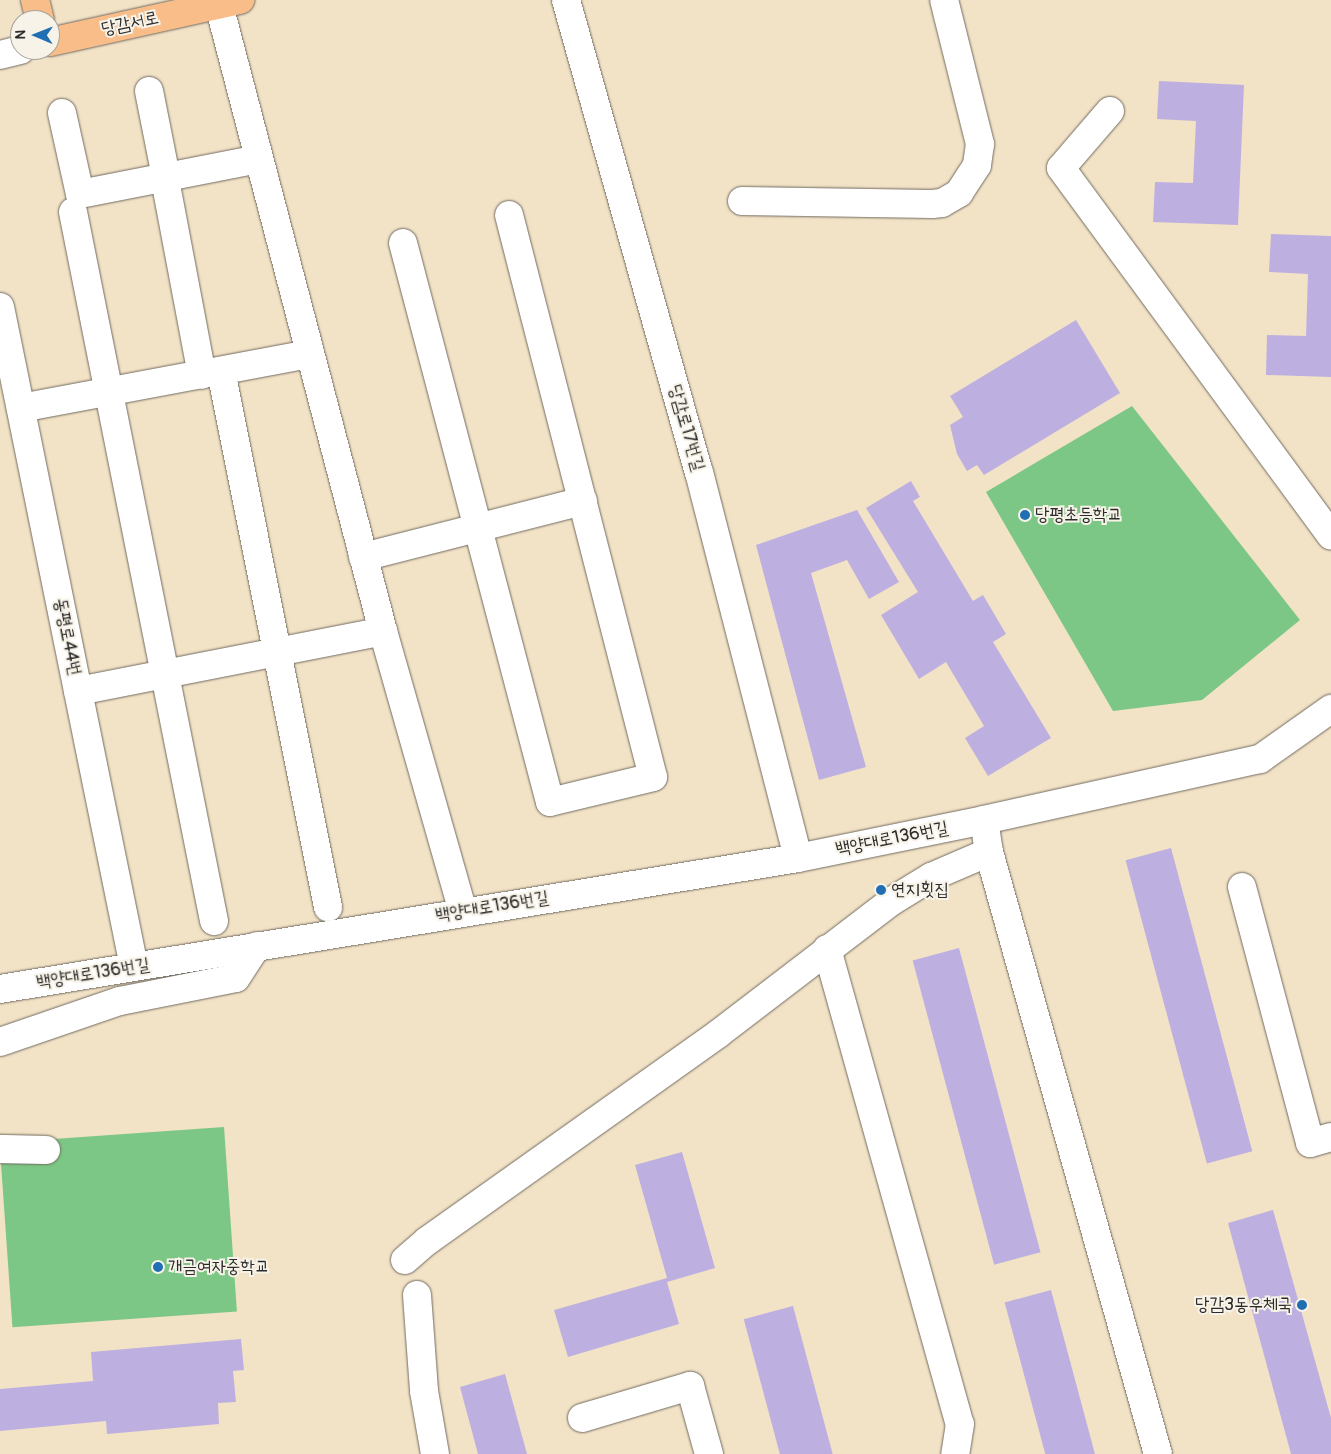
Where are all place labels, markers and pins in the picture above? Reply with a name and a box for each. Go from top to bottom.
place label: 당평초등학교 [1035,504,1122,526]
marker: 당평초등학교 [1019,509,1031,521]
place label: 연지횟집 [891,879,949,901]
marker: 연지횟집 [875,884,887,896]
place label: 개금여자중학교 [168,1256,269,1278]
marker: 개금여자중학교 [152,1261,164,1273]
place label: 당감3동우체국 [1195,1294,1292,1316]
marker: 당감3동우체국 [1296,1299,1308,1311]

